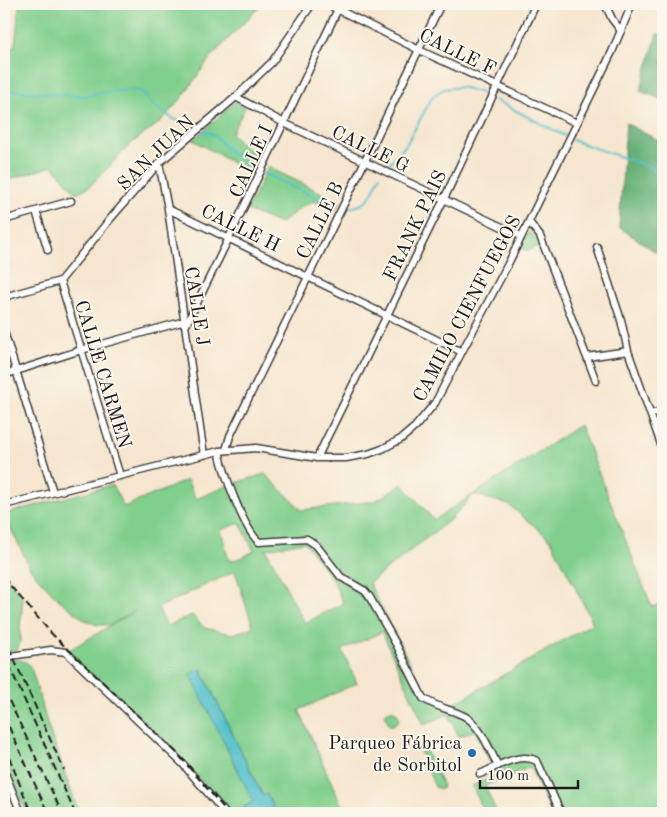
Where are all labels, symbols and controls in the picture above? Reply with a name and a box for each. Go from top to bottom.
street label: CALLE F [415,27,498,80]
street label: SAN JUAN [115,113,199,195]
street label: CALLE I [227,123,277,201]
street label: CALLE G [328,123,412,177]
street label: FRANK PAIS [381,168,451,284]
street label: CALLE B [294,180,348,263]
street label: CALLE H [197,202,282,256]
street label: CAMILO CIENFUEGOS [411,213,526,406]
street label: CALLE J [180,265,211,348]
street label: CALLE CARMEN [70,298,133,451]
place label: Parqueo Fábrica de Sorbitol [328,735,463,776]
marker: Parqueo Fábrica de Sorbitol [466,747,478,759]
scale bar [480,757,577,789]
text: 100 m [487,769,529,784]

